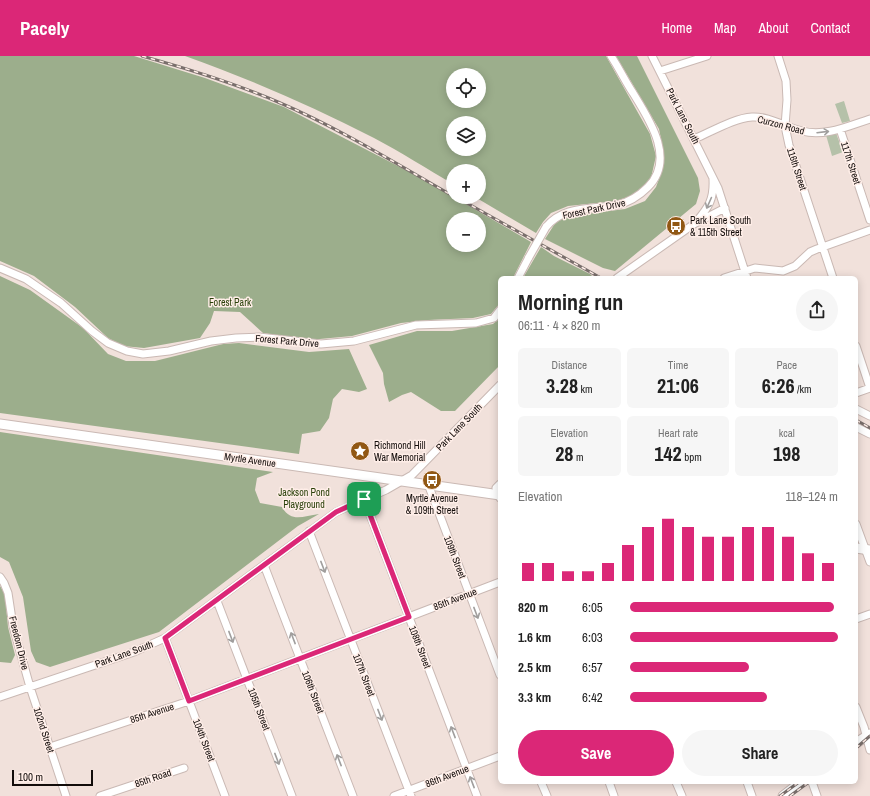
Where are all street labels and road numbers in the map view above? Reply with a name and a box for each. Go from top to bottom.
street label: Park Lane South [663,86,703,146]
street label: Curzon Road [756,112,806,138]
street label: 117th Street [838,140,864,187]
street label: 116th Street [784,146,810,193]
street label: Forest Park Drive [561,196,627,222]
street label: Forest Park Drive [255,332,320,350]
street label: Park Lane South [433,401,485,453]
street label: Myrtle Avenue [223,450,277,470]
street label: 109th Street [441,534,469,581]
street label: 85th Avenue [431,585,479,613]
street label: Freedom Drive [6,615,32,672]
street label: 108th Street [406,624,434,671]
street label: Park Lane South [93,637,155,671]
street label: 107th Street [350,652,378,699]
street label: 106th Street [299,669,327,716]
street label: 105th Street [245,686,273,733]
street label: 85th Avenue [128,700,176,726]
street label: 102nd Street [31,706,58,755]
street label: 104th Street [190,717,218,764]
street label: 86th Avenue [423,762,471,790]
street label: 85th Road [133,766,173,790]

